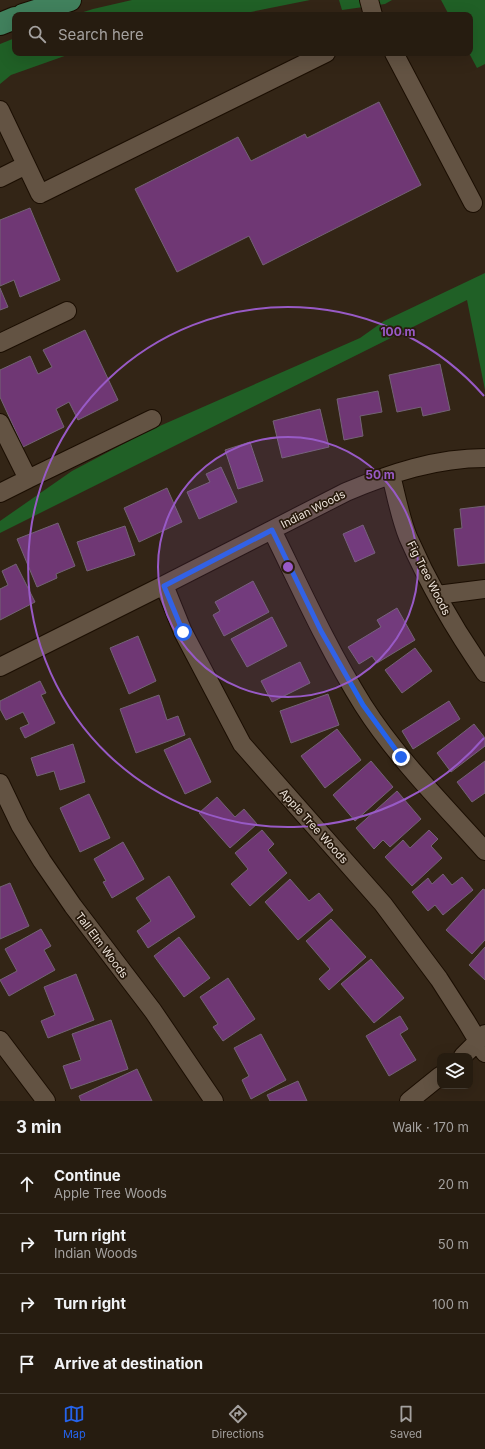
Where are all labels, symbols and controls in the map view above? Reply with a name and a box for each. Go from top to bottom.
search box [12,12,473,56]
icon: search [26,23,48,45]
text: Search here [58,25,144,44]
text: 100 m [380,324,416,339]
text: 50 m [365,467,395,482]
street label: Indian Woods [278,487,348,531]
street label: Fig Tree Woods [404,539,454,618]
centre of rings [281,560,295,574]
route start [174,623,192,641]
route end [392,748,410,766]
street label: Apple Tree Woods [277,786,351,866]
street label: Tall Elm Woods [73,909,131,981]
map controls [437,1053,473,1089]
button: layers [437,1053,473,1089]
text: 3 min [16,1117,62,1137]
text: Walk · 170 m [393,1119,469,1135]
text: Continue [54,1166,121,1185]
icon: ahead [16,1173,38,1195]
text: 20 m [438,1176,469,1192]
text: Apple Tree Woods [54,1185,167,1201]
text: Turn right [54,1226,126,1245]
icon: right [16,1233,38,1255]
text: 50 m [438,1236,469,1252]
text: Indian Woods [54,1245,137,1261]
icon: right [16,1293,38,1315]
text: Turn right [54,1294,126,1313]
text: 100 m [432,1296,469,1312]
icon: arrive [16,1353,38,1375]
text: Arrive at destination [54,1354,203,1373]
tab: Map [63,1403,86,1441]
tab: Directions [212,1403,264,1441]
tab: Saved [390,1403,422,1441]

